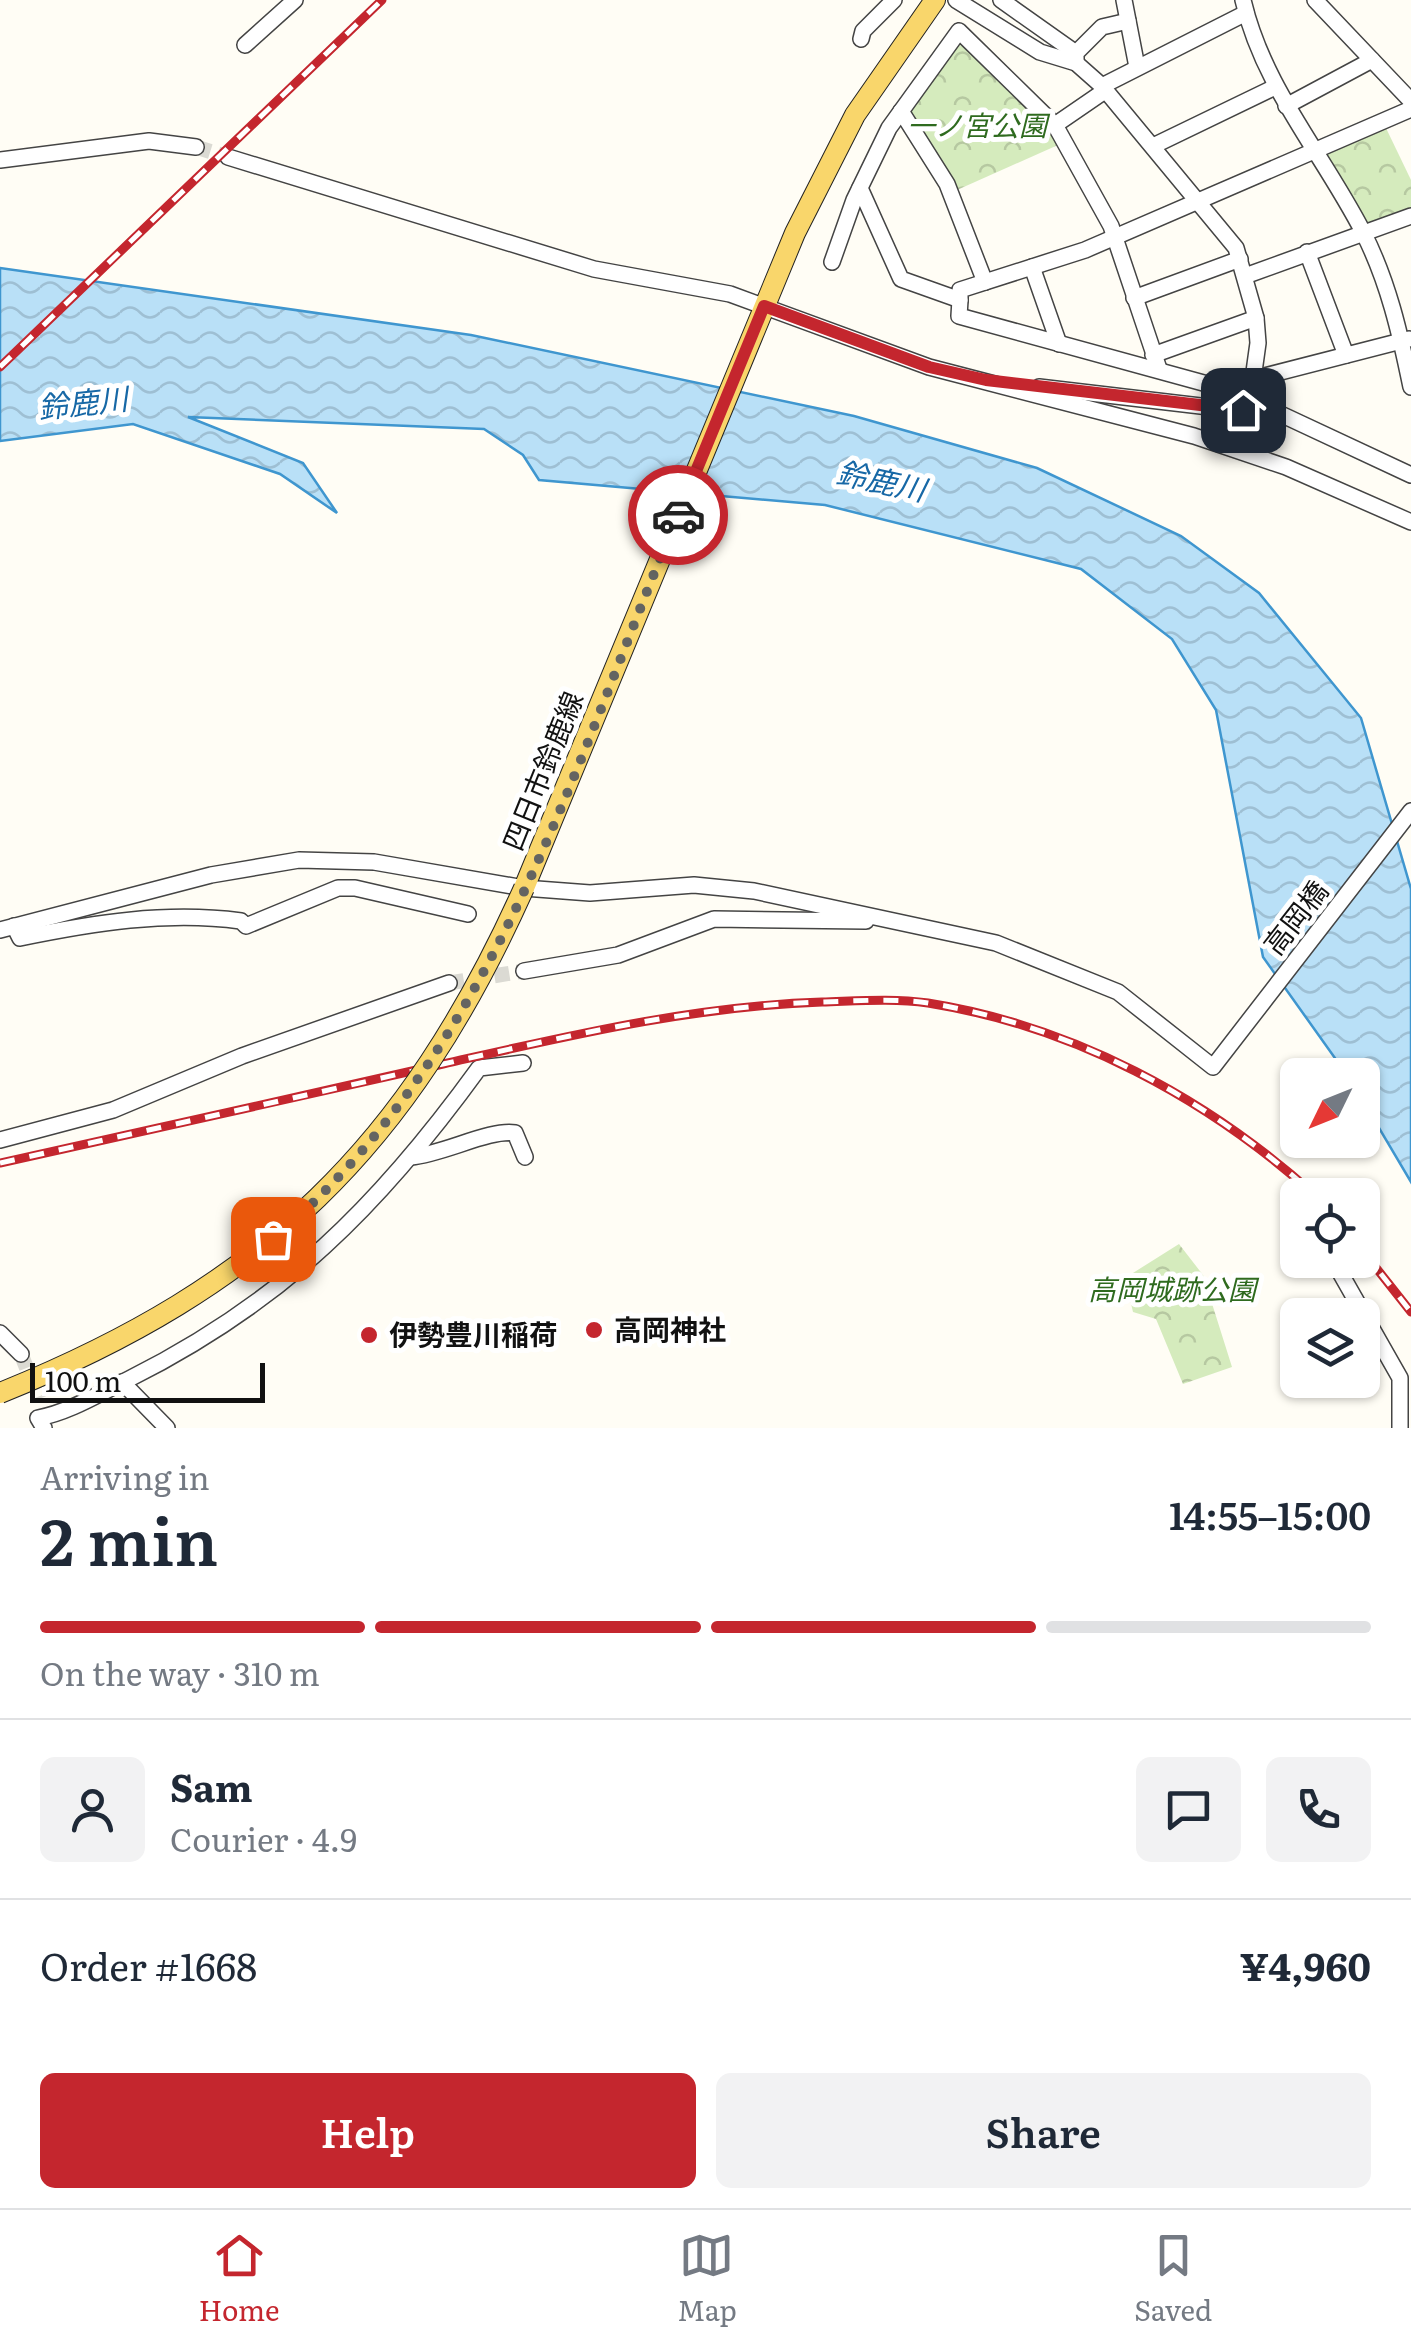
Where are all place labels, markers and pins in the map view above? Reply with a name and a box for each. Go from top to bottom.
pin [1201,368,1286,453]
pin [231,1197,316,1282]
place label: 高岡神社 [614,1307,726,1349]
place label: 伊勢豊川稲荷 [389,1312,557,1354]
marker: 高岡神社 [583,1319,605,1341]
marker: 伊勢豊川稲荷 [358,1324,380,1346]

